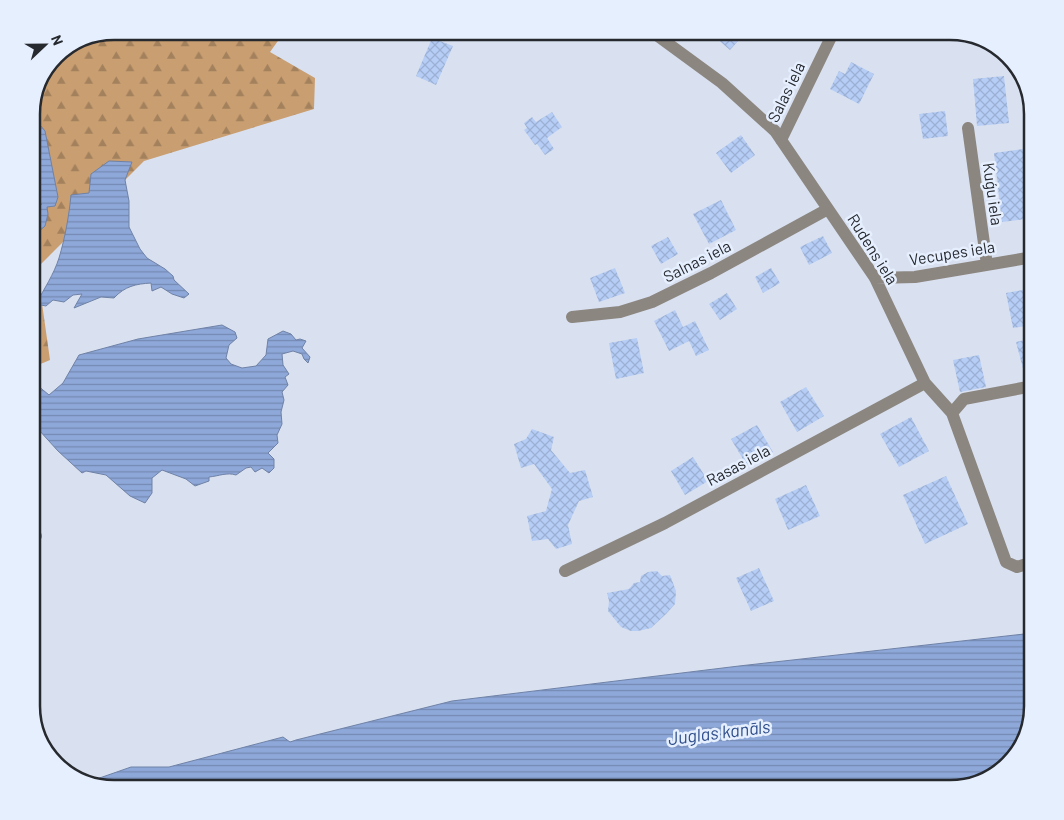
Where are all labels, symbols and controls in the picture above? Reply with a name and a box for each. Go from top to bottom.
north arrow [20,20,70,70]
text: N [48,32,67,47]
street label: Salas iela [763,59,808,125]
street label: Kuģu iela [980,161,1007,227]
street label: Rudens iela [844,210,903,288]
street label: Salnas iela [660,235,734,286]
street label: Vecupes iela [908,236,996,269]
street label: Rasas iela [703,440,773,489]
water label: Juglas kanāls [666,715,771,749]

